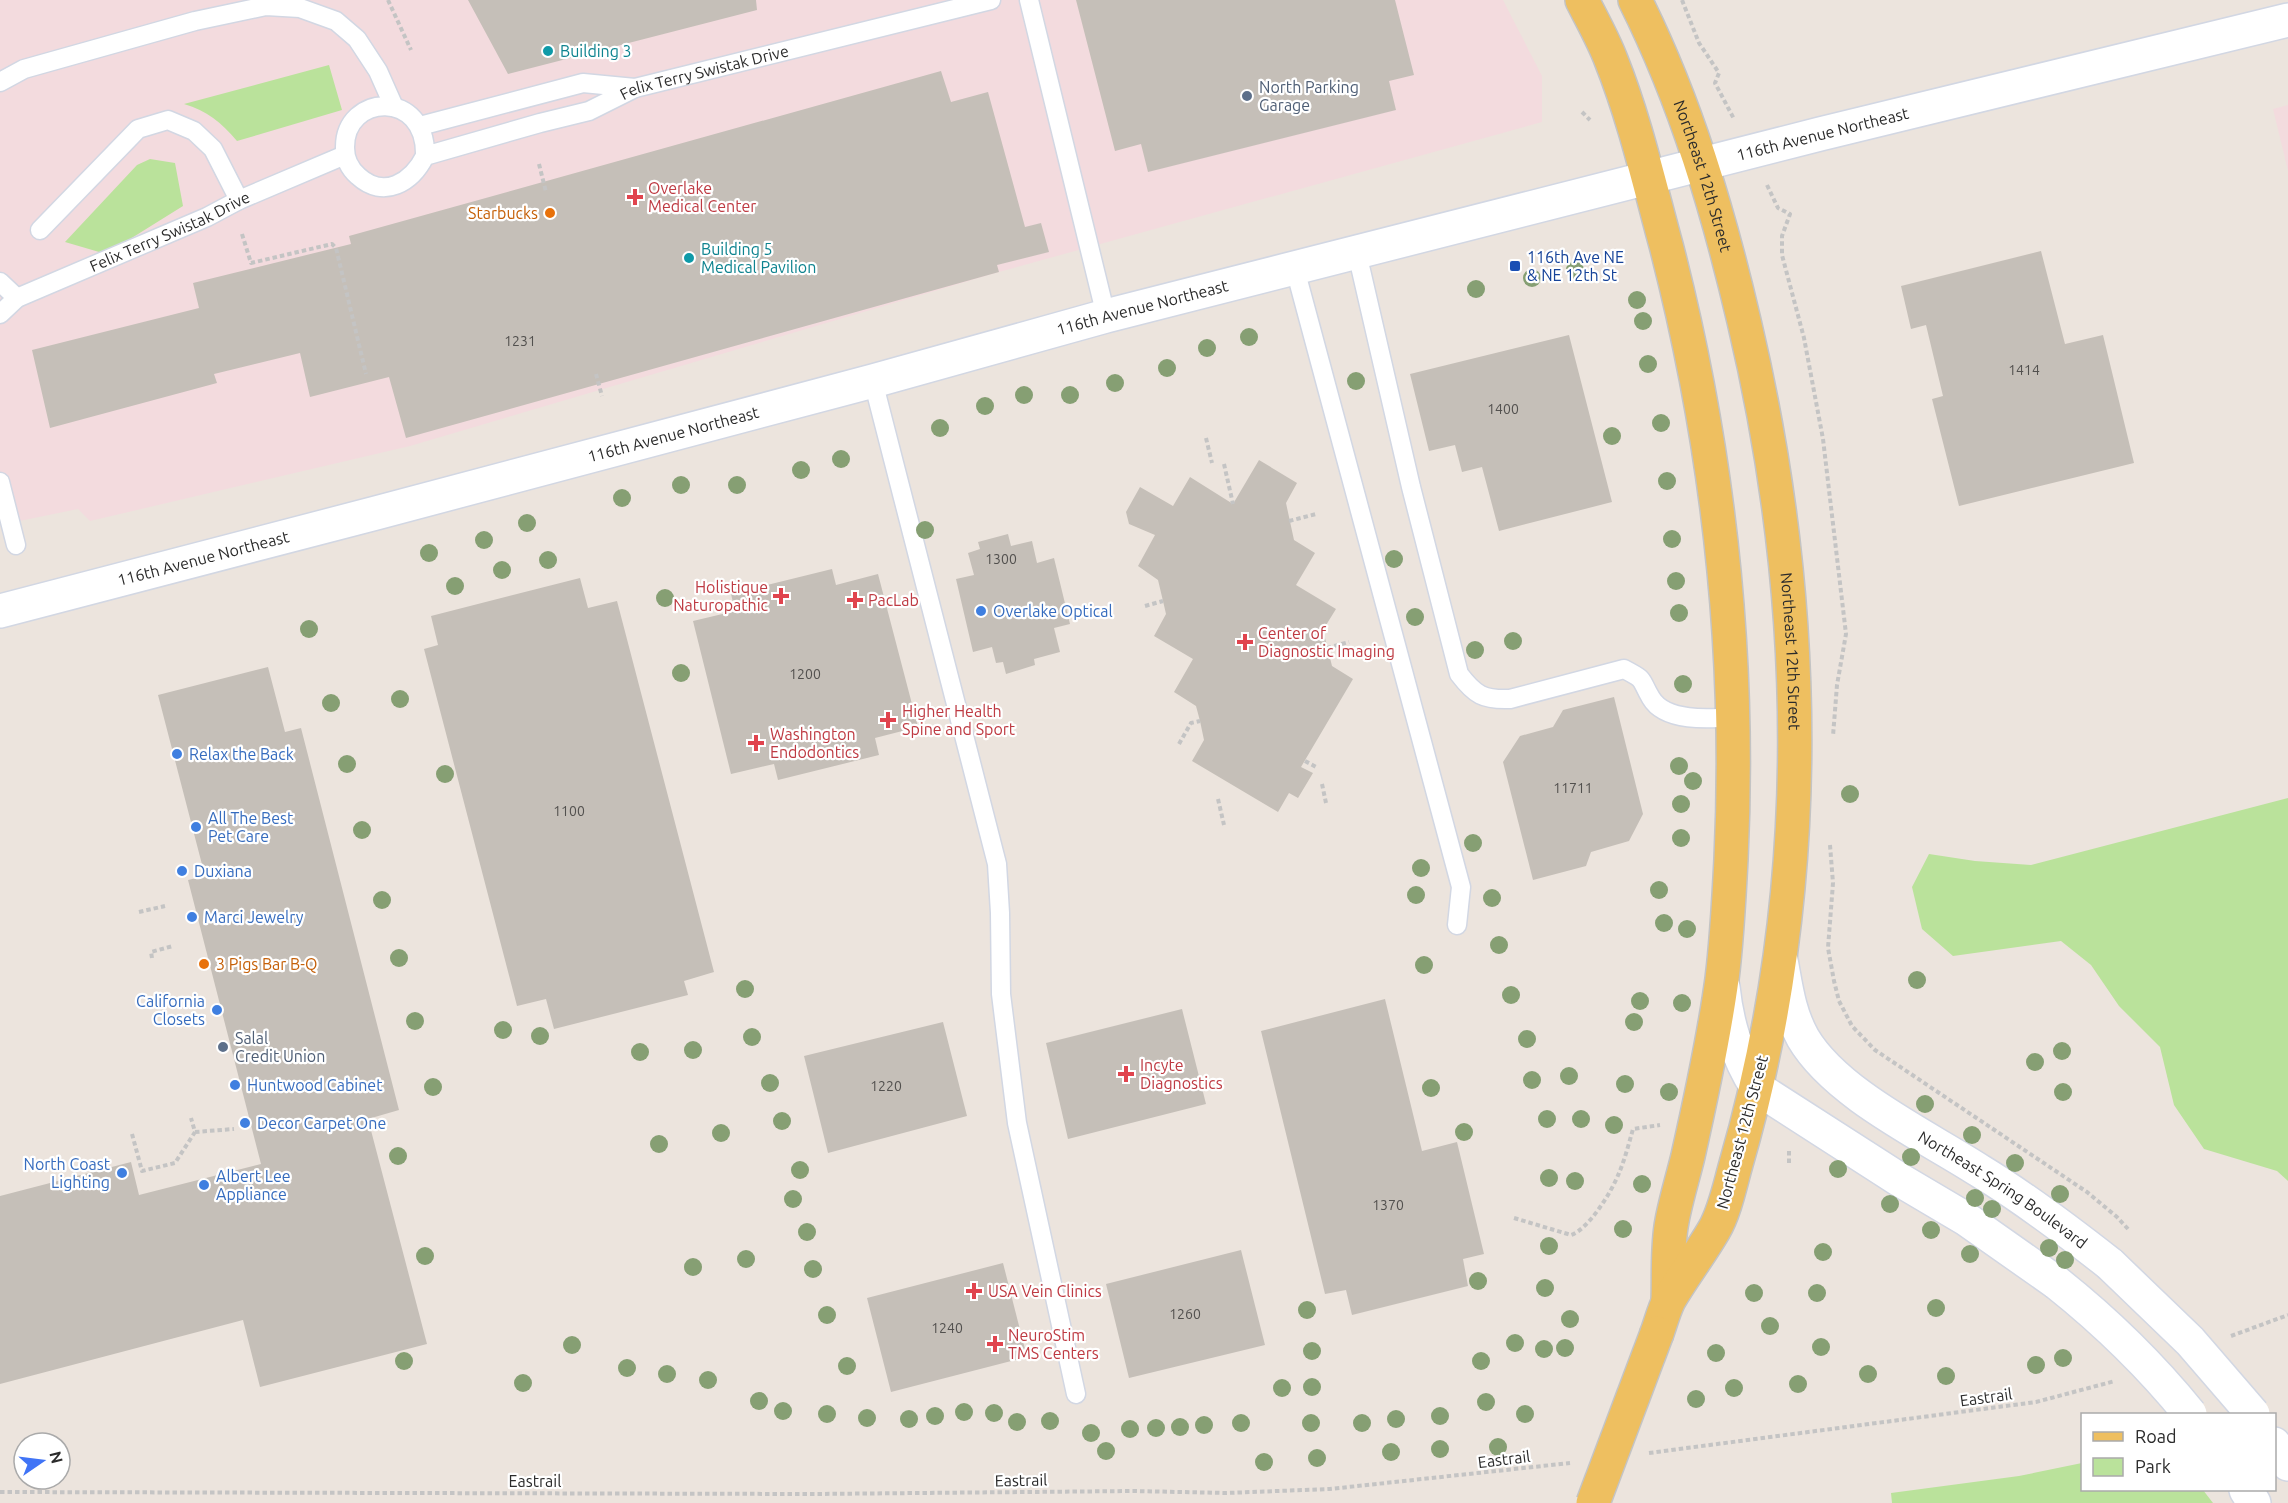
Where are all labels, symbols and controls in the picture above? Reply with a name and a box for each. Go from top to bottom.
street label: Felix Terry Swistak Drive [617,41,790,103]
place label: Building 3 [560,42,632,60]
marker: Building 3 [541,44,555,58]
place label: North Parking Garage [1259,78,1359,114]
marker: North Parking Garage [1240,89,1254,103]
street label: Northeast 12th Street [1671,98,1736,254]
street label: 116th Avenue Northeast [1735,104,1911,164]
place label: Overlake Medical Center [648,179,756,215]
street label: Felix Terry Swistak Drive [87,188,252,275]
marker: Overlake Medical Center [626,188,644,206]
place label: Starbucks [468,204,538,222]
marker: Starbucks [543,206,557,220]
place label: Building 5 Medical Pavilion [701,240,816,276]
place label: 116th Ave NE & NE 12th St [1527,248,1624,284]
marker: Building 5 Medical Pavilion [682,251,696,265]
marker: 116th Ave NE & NE 12th St [1508,259,1522,273]
street label: 116th Avenue Northeast [1055,276,1231,338]
house number: 1231 [504,333,536,349]
house number: 1414 [2008,362,2040,378]
house number: 1400 [1487,401,1519,417]
street label: 116th Avenue Northeast [586,403,761,465]
street label: 116th Avenue Northeast [116,527,292,589]
house number: 1300 [985,551,1017,567]
street label: Northeast 12th Street [1777,572,1804,731]
place label: Holistique Naturopathic [673,578,769,614]
marker: Holistique Naturopathic [772,587,790,605]
marker: PacLab [846,591,864,609]
place label: PacLab [868,591,919,609]
place label: Overlake Optical [993,602,1113,620]
marker: Overlake Optical [974,604,988,618]
place label: Center of Diagnostic Imaging [1258,624,1395,660]
marker: Center of Diagnostic Imaging [1236,633,1254,651]
house number: 1200 [789,666,821,682]
place label: Higher Health Spine and Sport [902,702,1016,738]
marker: Higher Health Spine and Sport [879,711,897,729]
place label: Washington Endodontics [770,725,859,761]
marker: Washington Endodontics [747,734,765,752]
place label: Relax the Back [189,745,294,763]
marker: Relax the Back [170,747,184,761]
house number: 11711 [1553,780,1593,796]
house number: 1100 [553,803,585,819]
place label: All The Best Pet Care [208,809,294,845]
marker: All The Best Pet Care [189,820,203,834]
place label: Duxiana [194,862,252,880]
marker: Duxiana [175,864,189,878]
place label: Marci Jewelry [204,908,304,926]
marker: Marci Jewelry [185,910,199,924]
place label: 3 Pigs Bar B-Q [216,955,317,973]
marker: 3 Pigs Bar B-Q [197,957,211,971]
place label: California Closets [136,992,205,1028]
marker: California Closets [210,1003,224,1017]
place label: Salal Credit Union [235,1029,325,1065]
marker: Salal Credit Union [216,1040,230,1054]
street label: Northeast 12th Street [1713,1053,1771,1211]
place label: Incyte Diagnostics [1140,1056,1223,1092]
marker: Incyte Diagnostics [1117,1065,1135,1083]
place label: Huntwood Cabinet [247,1076,383,1094]
marker: Huntwood Cabinet [228,1078,242,1092]
house number: 1220 [870,1078,902,1094]
place label: Decor Carpet One [257,1114,386,1132]
marker: Decor Carpet One [238,1116,252,1130]
street label: Northeast Spring Boulevard [1915,1127,2091,1252]
place label: North Coast Lighting [23,1155,111,1191]
marker: North Coast Lighting [115,1166,129,1180]
place label: Albert Lee Appliance [216,1167,291,1203]
marker: Albert Lee Appliance [197,1178,211,1192]
house number: 1370 [1372,1197,1404,1213]
marker: USA Vein Clinics [965,1282,983,1300]
place label: USA Vein Clinics [988,1282,1102,1300]
house number: 1260 [1169,1306,1201,1322]
house number: 1240 [931,1320,963,1336]
place label: NeuroStim TMS Centers [1008,1326,1099,1362]
marker: NeuroStim TMS Centers [986,1335,1004,1353]
street label: Eastrail [1959,1384,2013,1410]
legend [2081,1413,2276,1491]
text: Road [2135,1426,2177,1446]
north arrow [12,1431,72,1491]
street label: Eastrail [1477,1447,1531,1471]
text: N [46,1449,67,1465]
text: Park [2135,1456,2171,1476]
street label: Eastrail [994,1471,1048,1489]
street label: Eastrail [509,1472,561,1490]

